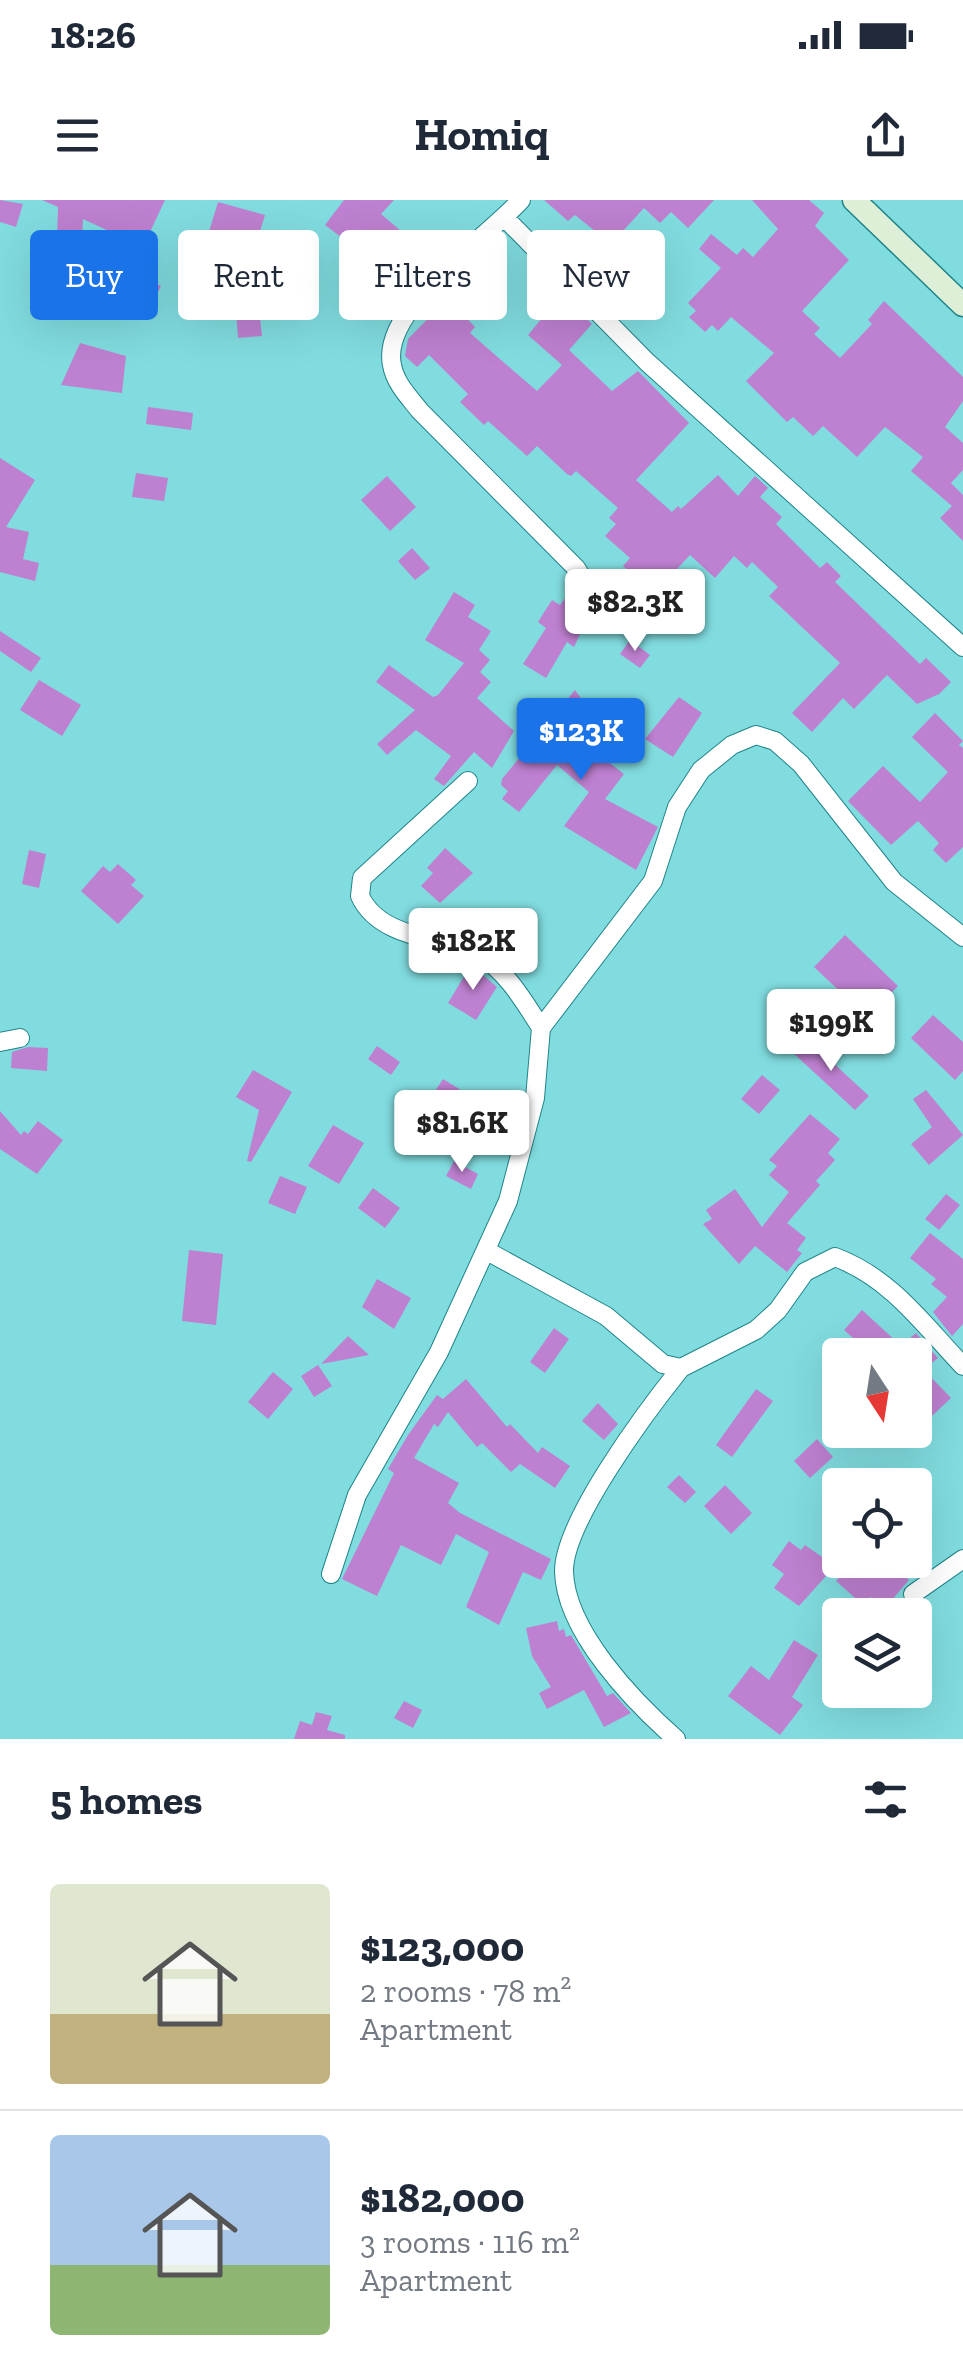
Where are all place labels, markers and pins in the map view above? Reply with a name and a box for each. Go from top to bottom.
pin: $82.3K [554,569,716,654]
pin: $123K [511,698,651,783]
pin: $182K [403,908,543,993]
pin: $199K [761,989,901,1074]
pin: $81.6K [381,1090,543,1175]

